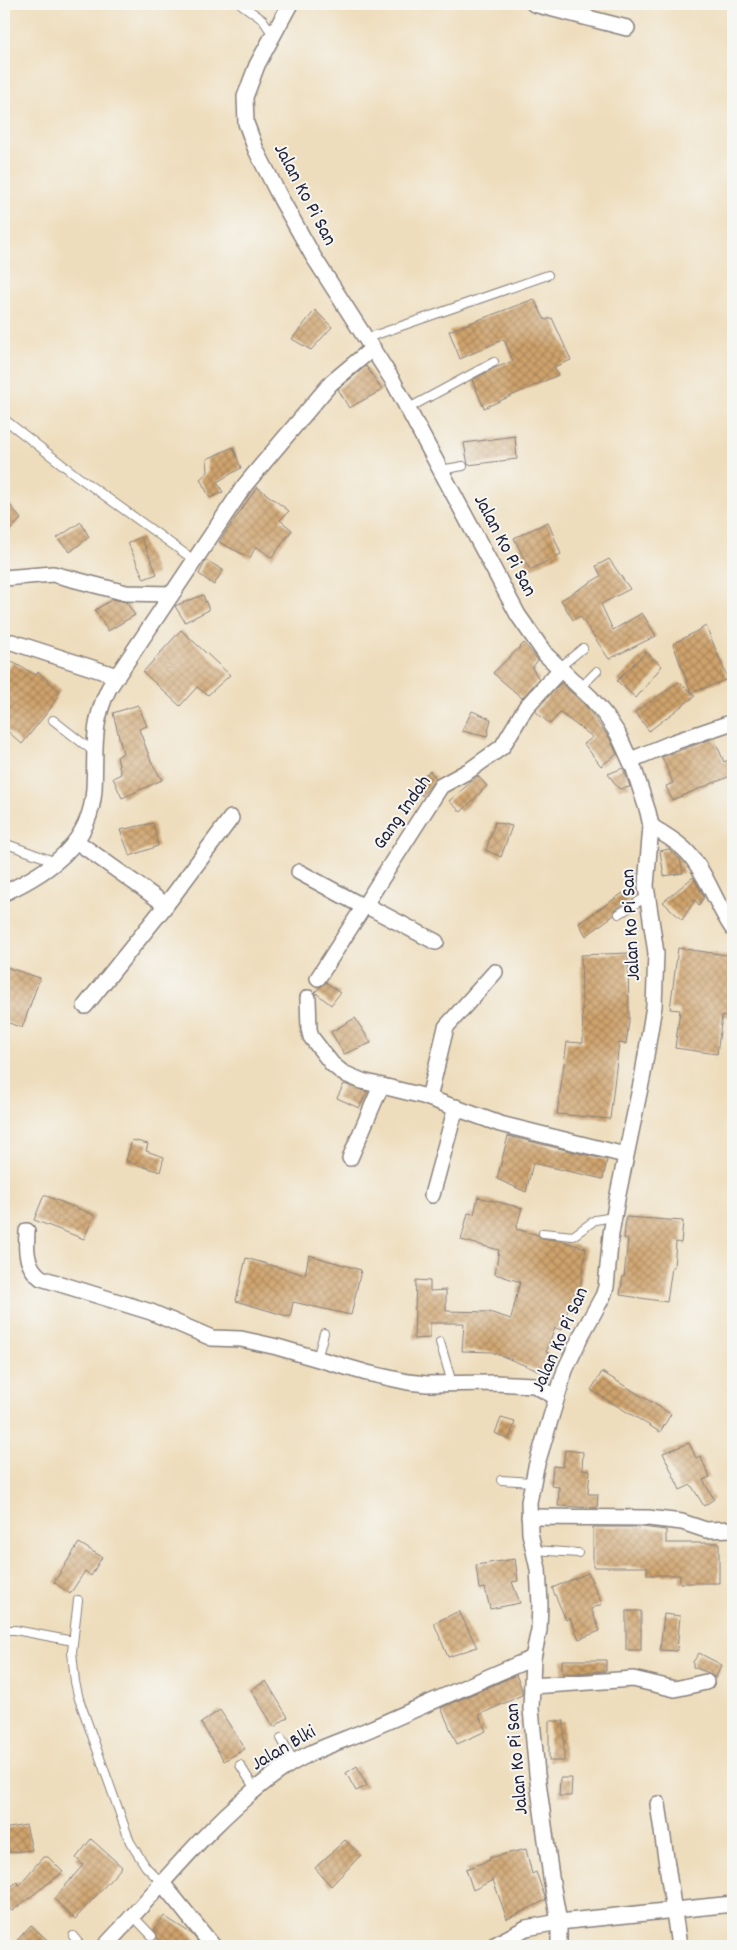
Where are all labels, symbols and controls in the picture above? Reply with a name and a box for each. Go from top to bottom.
street label: Jalan Ko Pi San [265,139,343,251]
street label: Jalan Ko Pi San [465,490,543,602]
street label: Gang Indah [367,770,439,856]
street label: Jalan Ko Pi San [615,868,649,982]
street label: Jalan Ko Pi San [525,1283,597,1397]
street label: Jalan Ko Pi San [499,1702,537,1816]
street label: Jalan Blki [246,1719,322,1779]

